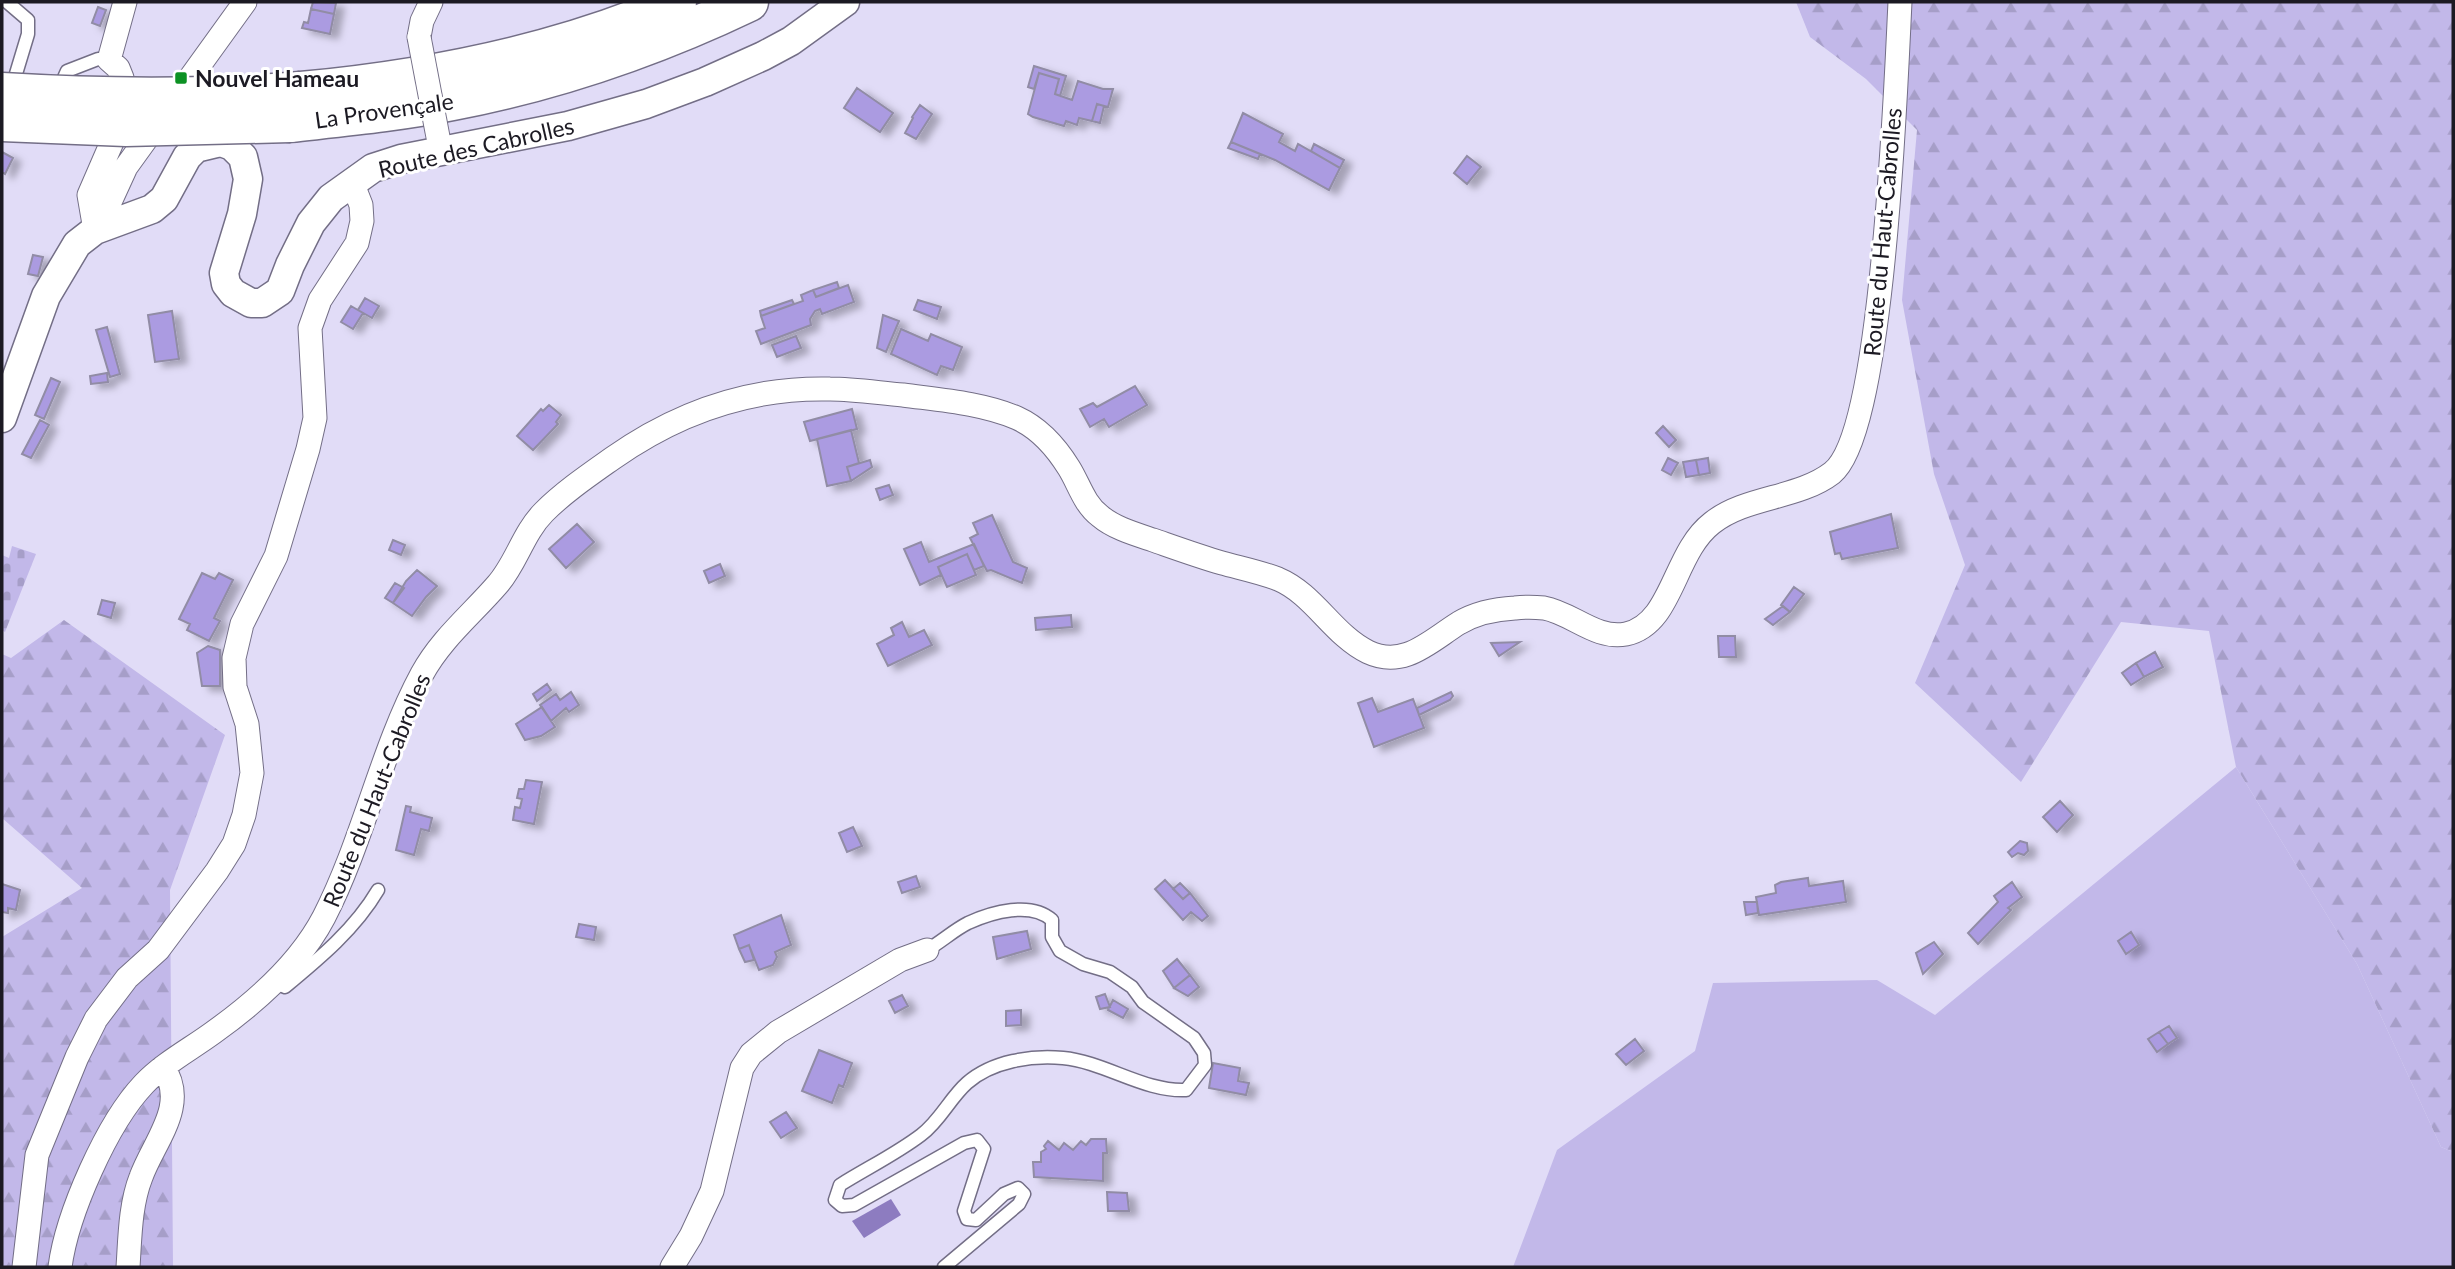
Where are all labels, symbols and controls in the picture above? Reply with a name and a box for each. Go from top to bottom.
place label: Nouvel Hameau [195,64,359,92]
marker: Nouvel Hameau [173,70,189,86]
street label: La Provençale [313,86,455,134]
street label: Route du Haut-Cabrolles [1857,107,1907,357]
street label: Route des Cabrolles [375,111,577,183]
street label: Route du Haut-Cabrolles [316,669,436,911]

